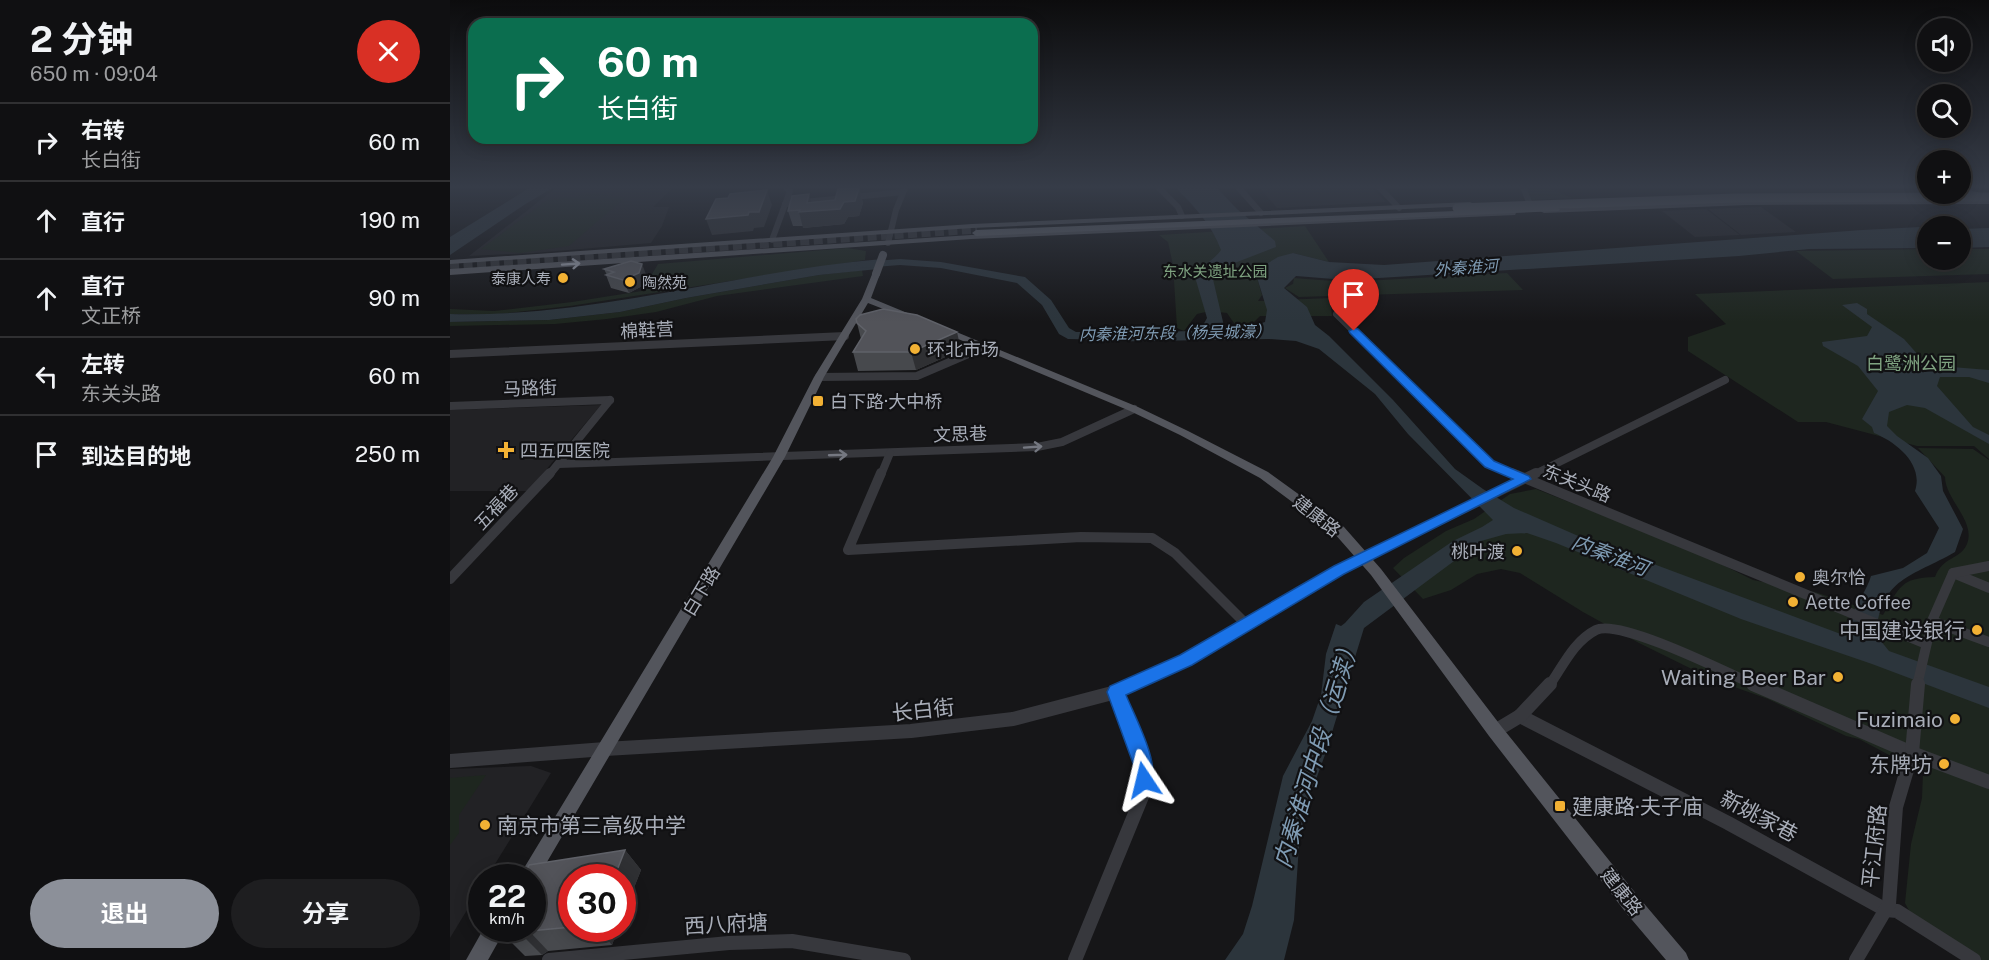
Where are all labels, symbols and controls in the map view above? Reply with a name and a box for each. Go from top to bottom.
text: 2 分钟 [30,18,133,60]
map controls [1917,18,1971,270]
button: sound [1917,18,1971,72]
button: close [357,20,420,83]
text: 60 m [597,37,699,86]
icon: right [498,42,576,120]
text: 650 m · 09:04 [30,62,158,86]
button: search [1917,84,1971,138]
text: 长白街 [597,92,678,124]
text: 右转 [81,117,125,143]
icon: right [30,126,63,159]
text: 60 m [369,129,420,155]
text: 长白街 [81,148,141,172]
button: + [1917,150,1971,204]
icon: ahead [30,204,63,237]
text: 190 m [360,207,420,233]
text: 直行 [81,209,125,235]
button: − [1917,216,1971,270]
water label: 外秦淮河 [1433,256,1502,280]
one-way arrow [561,258,581,269]
park label: 东水关遗址公园 [1162,263,1268,280]
pin [1328,269,1379,331]
place label: 泰康人寿 [491,270,551,287]
marker: 泰康人寿 [556,271,570,285]
text: 直行 [81,273,125,299]
place label: 陶然苑 [642,274,687,291]
marker: 陶然苑 [623,275,637,289]
icon: arrive [1337,278,1370,311]
icon: ahead [30,282,63,315]
text: 90 m [369,285,420,311]
text: 文正桥 [81,304,141,328]
street label: 棉鞋营 [619,318,675,342]
water label: 内秦淮河东段（杨吴城濠） [1079,322,1271,344]
place label: 环北市场 [927,339,999,360]
marker: 环北市场 [908,342,922,356]
text: 左转 [81,351,125,377]
park label: 白鹭洲公园 [1866,353,1956,374]
icon: left [30,360,63,393]
text: 60 m [369,363,420,389]
street label: 马路街 [503,377,557,399]
text: 东关头路 [81,382,161,406]
place label: 白下路·大中桥 [830,391,942,412]
marker: 白下路·大中桥 [811,394,825,408]
street label: 文思巷 [933,423,987,445]
icon: arrive [30,438,63,471]
place label: 四五四医院 [520,440,610,461]
text: 250 m [355,441,420,467]
marker: 四五四医院 [497,441,515,459]
one-way arrow [1022,441,1042,452]
text: 到达目的地 [81,443,191,469]
one-way arrow [827,449,847,461]
street label: 东关头路 [1540,460,1614,506]
street label: 五福巷 [470,480,522,534]
street label: 建康路 [1289,491,1345,541]
water label: 内秦淮河 [1568,529,1655,582]
place label: 桃叶渡 [1451,541,1505,562]
marker: 桃叶渡 [1510,544,1524,558]
street label: 白下路 [678,562,724,620]
place label: 奥尔恰 [1812,567,1866,588]
marker: 奥尔恰 [1793,570,1807,584]
place label: Aette Coffee [1805,592,1911,613]
marker: Aette Coffee [1786,595,1800,609]
place label: 中国建设银行 [1839,618,1965,643]
marker: 中国建设银行 [1970,623,1984,637]
water label: 内秦淮河中段（运渎） [1268,633,1364,871]
place label: Waiting Beer Bar [1661,665,1826,690]
marker: Waiting Beer Bar [1831,670,1845,684]
street label: 长白街 [890,694,956,726]
place label: Fuzimaio [1856,707,1943,732]
marker: Fuzimaio [1948,712,1962,726]
position arrow [1112,748,1176,812]
place label: 东牌坊 [1869,752,1932,777]
marker: 东牌坊 [1937,757,1951,771]
street label: 新姚家巷 [1716,785,1802,847]
place label: 建康路·夫子庙 [1572,794,1703,819]
marker: 建康路·夫子庙 [1553,799,1567,813]
street label: 平江府路 [1857,803,1891,889]
place label: 南京市第三高级中学 [497,813,686,838]
marker: 南京市第三高级中学 [478,818,492,832]
speed limit sign: 30 [558,864,636,942]
street label: 建康路 [1597,864,1647,920]
text: 22 [488,878,526,914]
button: 退出 [30,879,219,948]
button: 分享 [231,879,420,948]
street label: 西八府塘 [683,909,769,939]
text: km/h [489,910,525,927]

